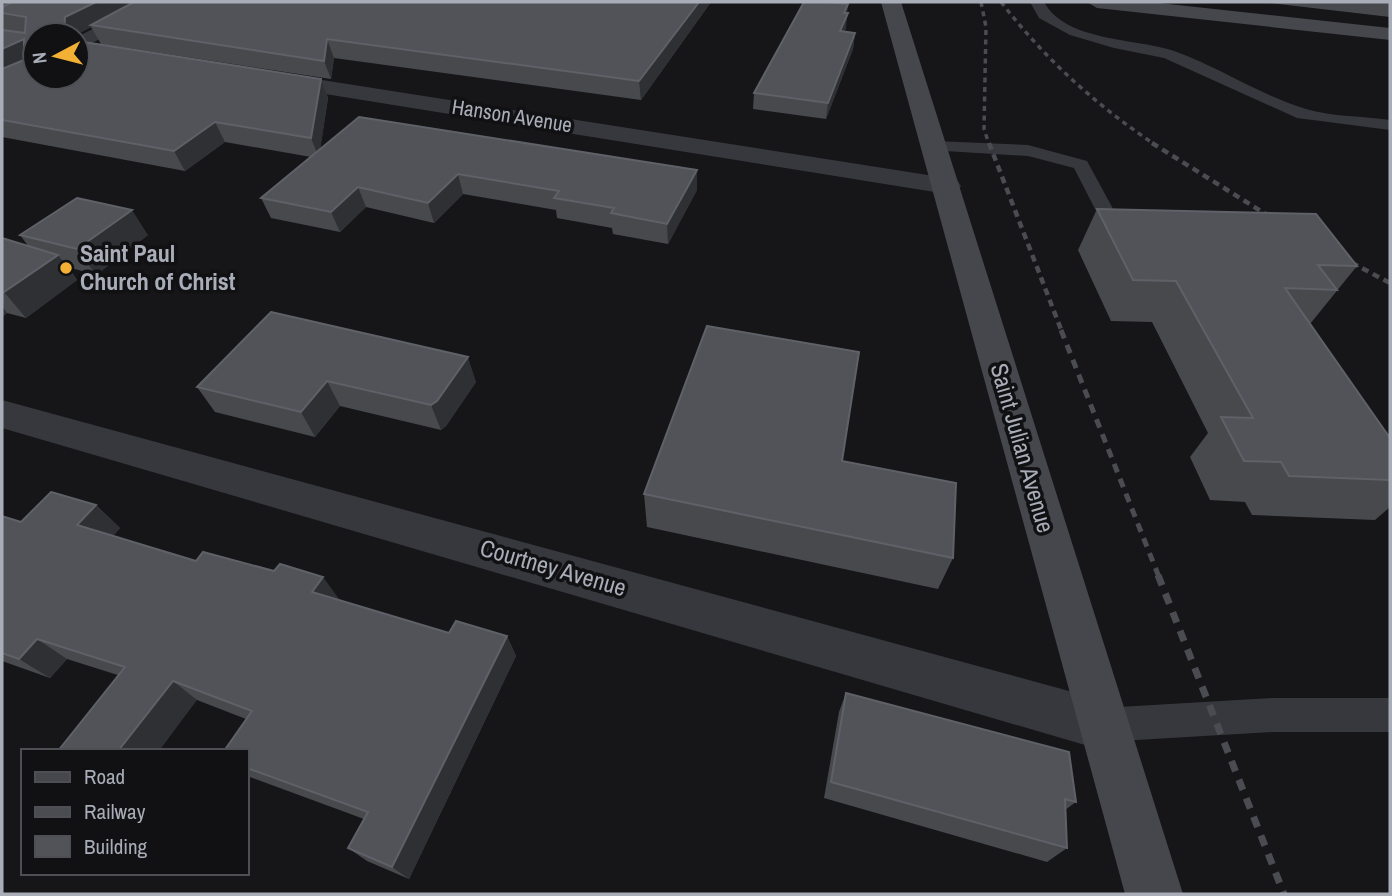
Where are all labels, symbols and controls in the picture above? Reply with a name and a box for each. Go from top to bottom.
north arrow [21,21,91,91]
text: N [26,51,53,65]
street label: Hanson Avenue [450,92,574,139]
place label: Saint Paul Church of Christ [80,237,236,297]
marker: Saint Paul Church of Christ [58,260,74,276]
street label: Saint Julian Avenue [983,359,1062,536]
street label: Courtney Avenue [476,531,630,603]
legend [21,749,248,875]
text: Road [84,762,125,791]
text: Railway [84,797,146,826]
text: Building [84,832,148,861]

